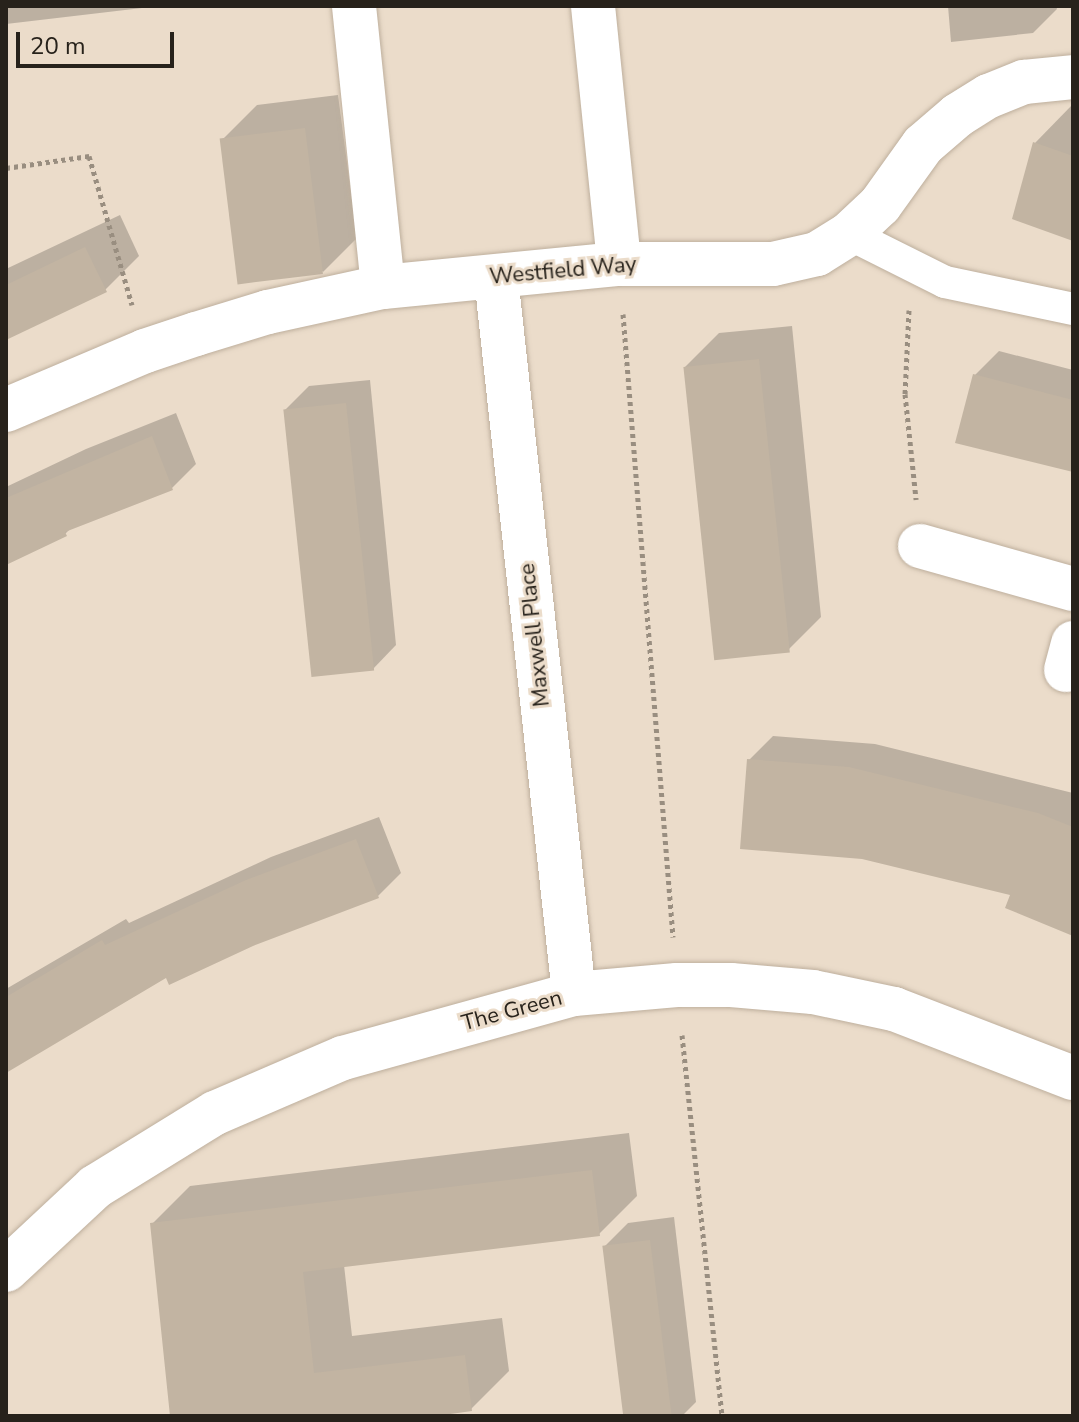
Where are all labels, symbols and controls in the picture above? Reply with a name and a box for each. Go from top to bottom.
scale bar [20,16,178,66]
text: 20 m [30,30,86,62]
street label: Westfield Way [488,251,638,291]
street label: Maxwell Place [514,562,556,708]
street label: The Green [459,985,565,1037]

